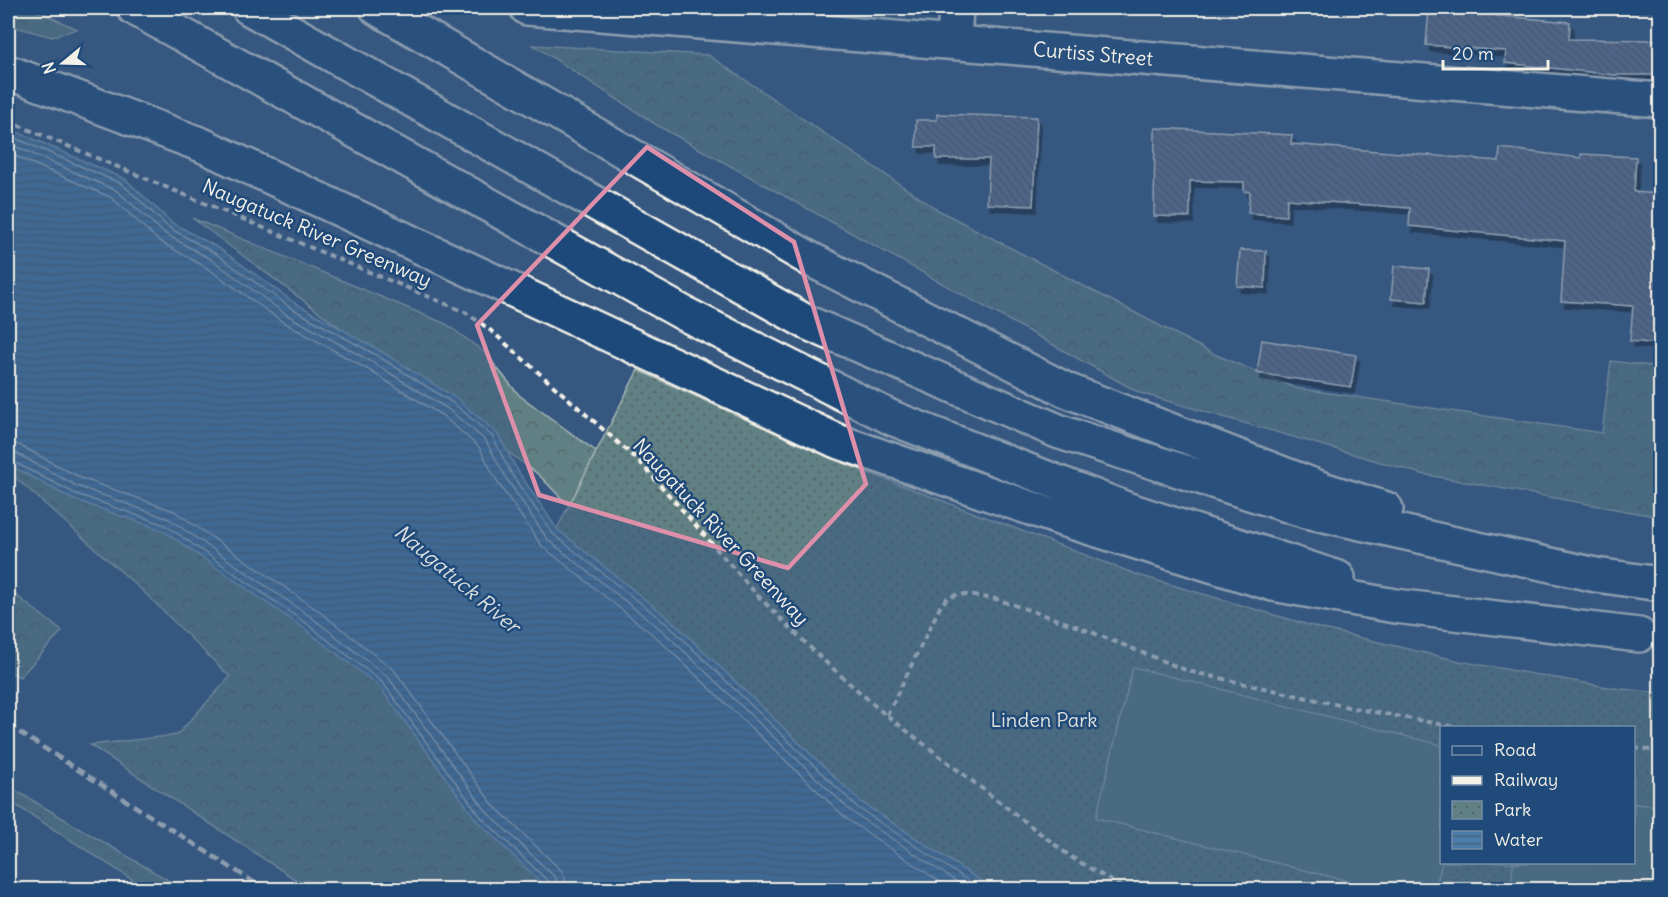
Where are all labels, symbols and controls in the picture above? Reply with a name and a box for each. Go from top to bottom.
north arrow [33,33,93,93]
scale bar [1443,33,1548,71]
street label: Curtiss Street [1032,36,1154,71]
text: 20 m [1452,42,1494,65]
text: N [38,59,60,76]
street label: Naugatuck River Greenway [199,173,436,292]
street label: Naugatuck River Greenway [628,433,815,630]
water label: Naugatuck River [389,518,528,641]
park label: Linden Park [990,707,1098,732]
legend [1440,726,1635,864]
text: Road [1494,738,1537,761]
text: Railway [1494,768,1558,791]
text: Park [1494,798,1531,821]
text: Water [1494,828,1544,851]

